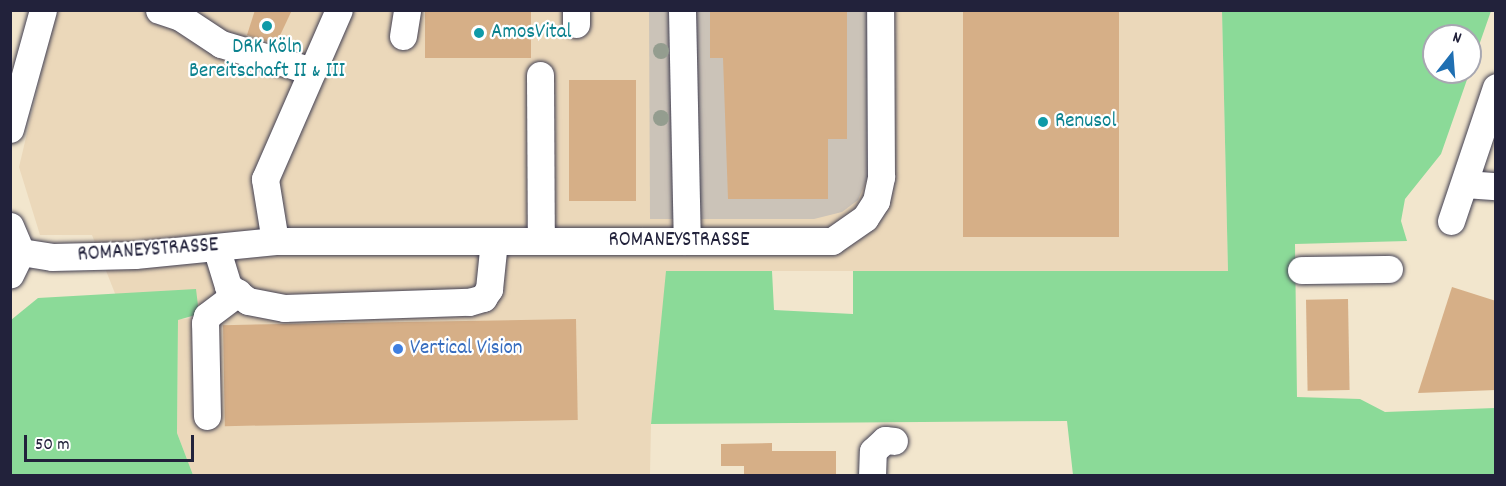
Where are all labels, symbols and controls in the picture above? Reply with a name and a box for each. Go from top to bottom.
marker: DRK Köln Bereitschaft II & III [260,19,274,33]
place label: AmosVital [491,20,572,46]
north arrow [1422,24,1482,84]
marker: AmosVital [472,26,486,40]
text: N [1450,26,1464,50]
place label: DRK Köln Bereitschaft II & III [189,35,345,85]
place label: Renusol [1055,109,1116,135]
marker: Renusol [1036,115,1050,129]
street label: ROMANEYSTRASSE [608,228,750,254]
street label: ROMANEYSTRASSE [77,234,219,268]
place label: Vertical Vision [410,336,522,362]
marker: Vertical Vision [391,342,405,356]
scale bar [27,423,196,461]
text: 50 m [35,433,70,458]

